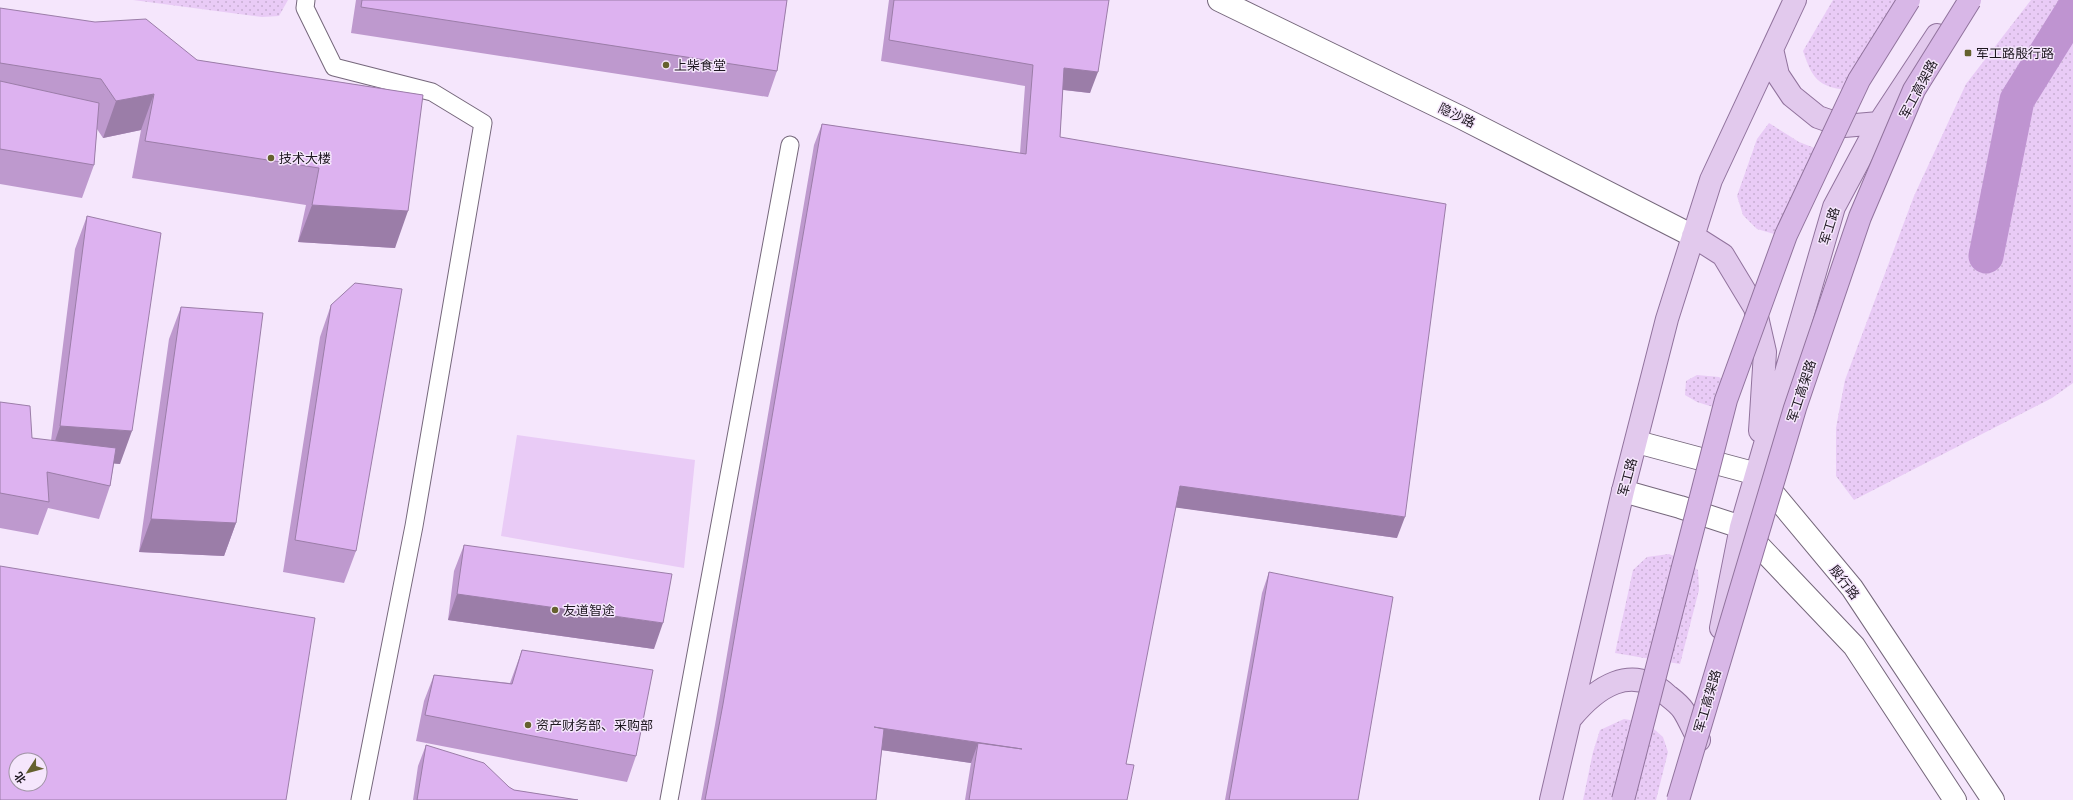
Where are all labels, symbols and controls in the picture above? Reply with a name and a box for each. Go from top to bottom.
place label: 军工路殷行路 [1976,45,2054,61]
marker: 军工路殷行路 [1963,48,1973,58]
place label: 上柴食堂 [674,57,726,73]
street label: 军工高架路 [1896,57,1940,121]
marker: 上柴食堂 [661,60,671,70]
street label: 隐沙路 [1436,99,1478,131]
place label: 技术大楼 [279,150,331,166]
marker: 技术大楼 [266,153,276,163]
street label: 军工路 [1816,205,1842,247]
street label: 军工高架路 [1783,358,1819,424]
street label: 军工路 [1614,456,1640,498]
street label: 殷行路 [1827,562,1863,602]
place label: 友道智途 [563,602,615,618]
marker: 友道智途 [550,605,560,615]
street label: 军工高架路 [1690,668,1724,734]
place label: 资产财务部、采购部 [536,717,653,733]
marker: 资产财务部、采购部 [523,720,533,730]
north arrow [8,752,48,792]
text: 北 [11,770,28,786]

